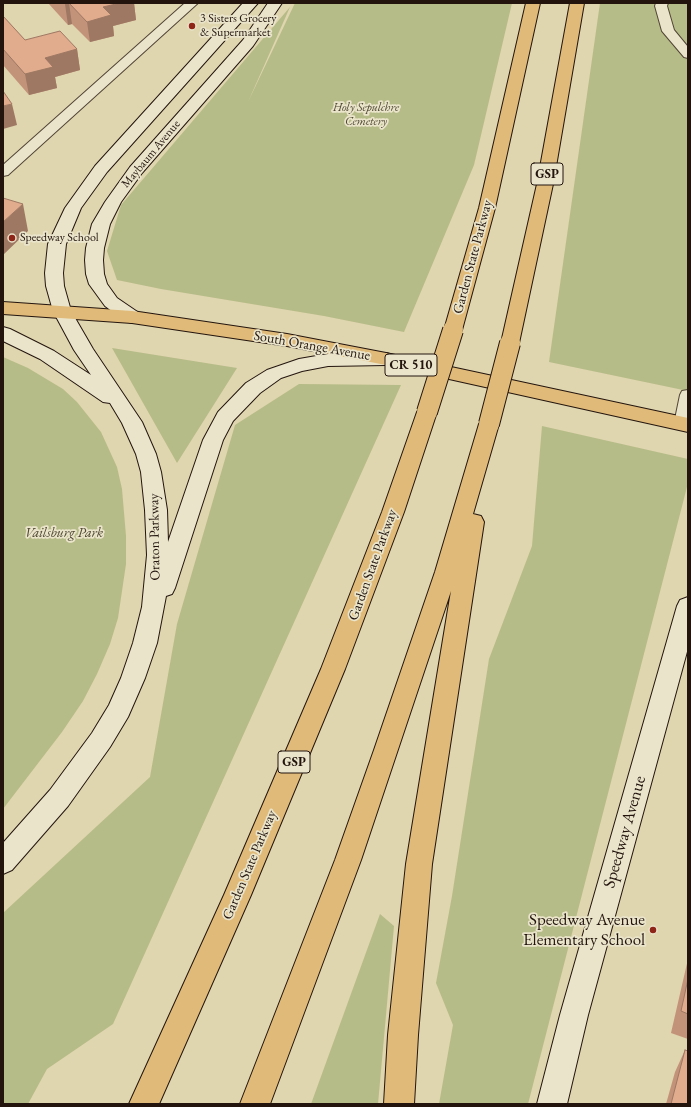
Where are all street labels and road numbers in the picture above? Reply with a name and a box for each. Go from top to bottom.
street label: Maybaum Avenue [119,117,183,191]
road number: GSP [531,163,563,185]
street label: Garden State Parkway [450,198,496,316]
street label: South Orange Avenue [252,327,372,365]
road number: CR 510 [385,354,437,376]
street label: Oraton Parkway [146,493,164,581]
street label: Garden State Parkway [345,507,401,623]
road number: GSP [278,751,310,773]
street label: Speedway Avenue [599,773,651,891]
street label: Garden State Parkway [219,808,281,922]

